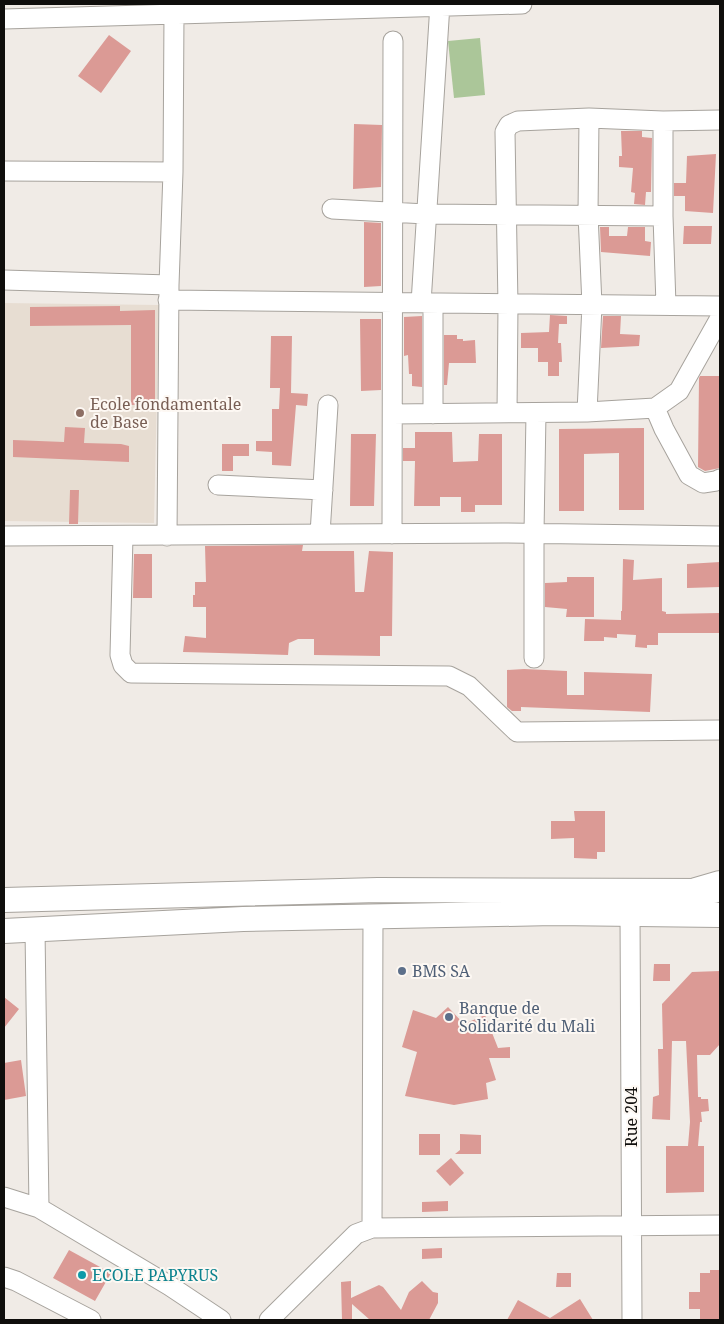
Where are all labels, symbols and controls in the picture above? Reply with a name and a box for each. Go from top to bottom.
place label: Ecole fondamentale de Base [90,393,241,433]
marker: Ecole fondamentale de Base [74,407,86,419]
place label: BMS SA [412,960,471,982]
marker: BMS SA [396,965,408,977]
place label: Banque de Solidarité du Mali [459,997,595,1037]
marker: Banque de Solidarité du Mali [443,1011,455,1023]
street label: Rue 204 [620,1087,642,1147]
place label: ECOLE PAPYRUS [92,1264,218,1286]
marker: ECOLE PAPYRUS [76,1269,88,1281]

